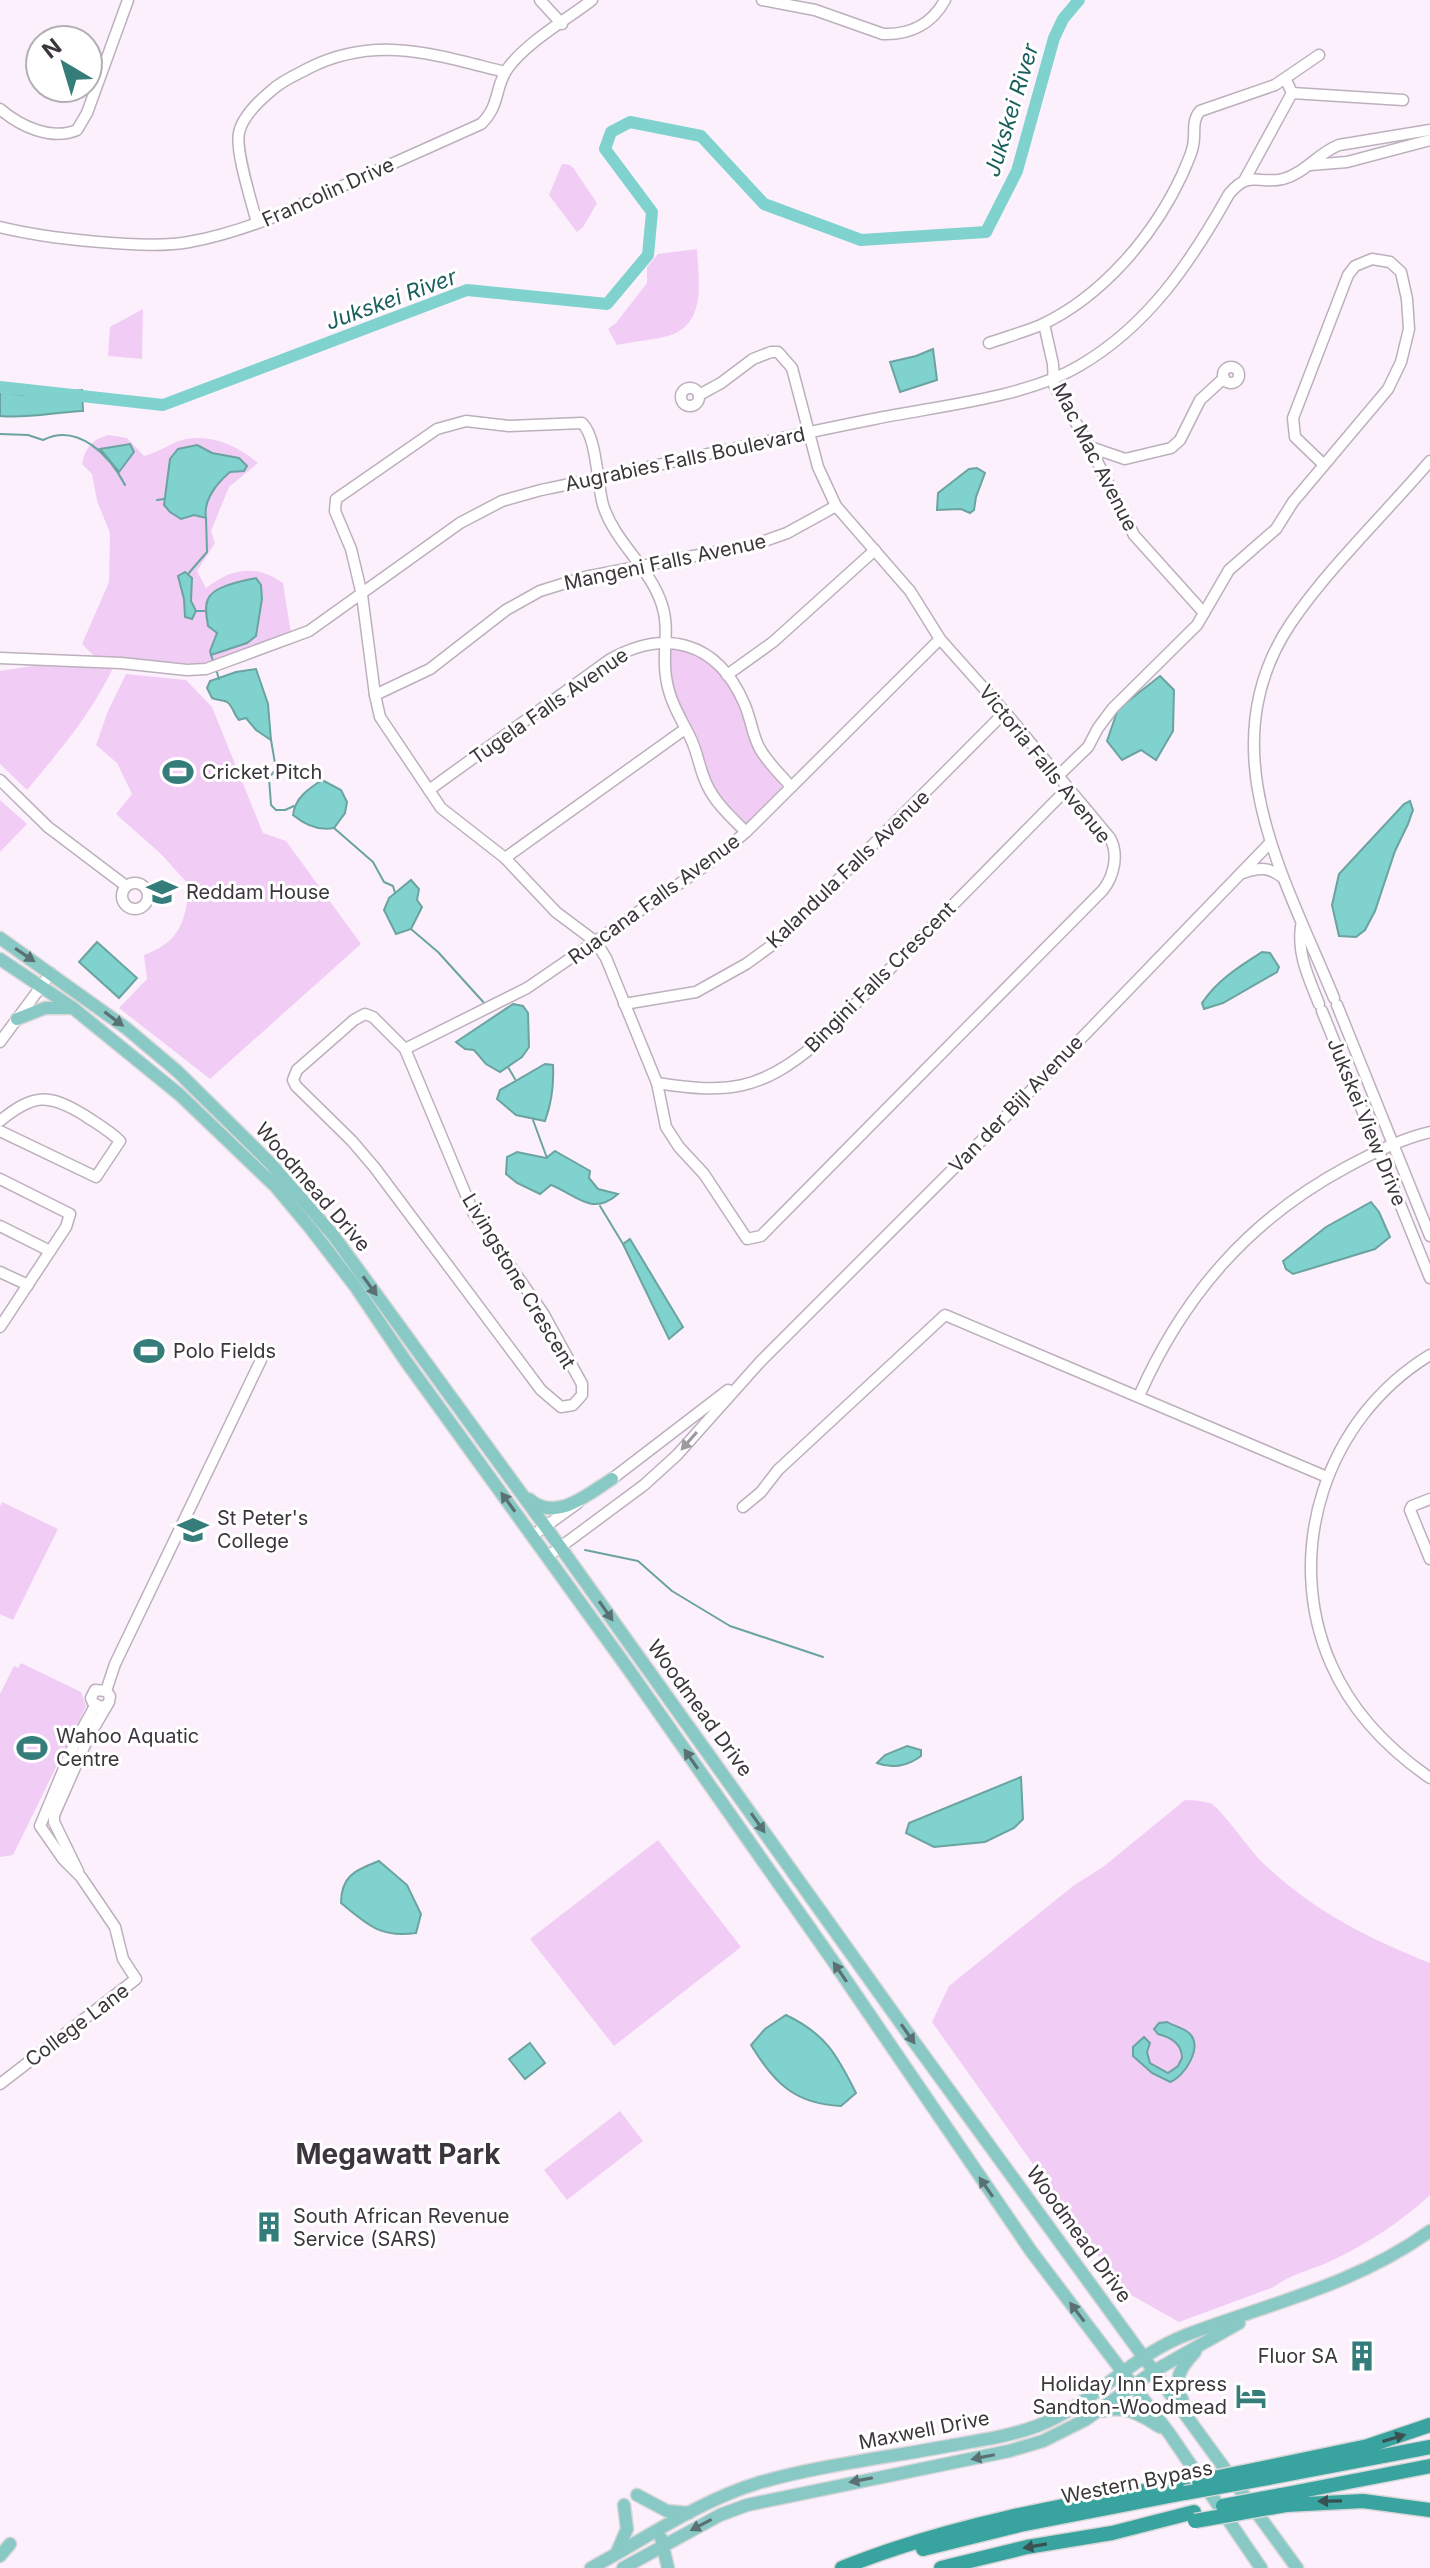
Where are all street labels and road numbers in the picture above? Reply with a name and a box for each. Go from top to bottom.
street label: Francolin Drive [258,152,398,232]
street label: Mac Mac Avenue [1047,379,1143,535]
street label: Augrabies Falls Boulevard [563,422,807,496]
street label: Mangeni Falls Avenue [562,529,768,595]
street label: Tugela Falls Avenue [465,642,633,770]
street label: Victoria Falls Avenue [974,680,1116,848]
street label: Kalandula Falls Avenue [762,785,934,953]
street label: Ruacana Falls Avenue [564,829,744,969]
street label: Bingini Falls Crescent [800,896,961,1057]
street label: Van der Bijl Avenue [944,1030,1088,1178]
street label: Jukskei View Drive [1322,1035,1412,1209]
street label: Woodmead Drive [250,1118,376,1256]
street label: Livingstone Crescent [457,1189,581,1373]
street label: Woodmead Drive [642,1635,758,1781]
street label: College Lane [20,1978,134,2072]
street label: Woodmead Drive [1021,2161,1137,2307]
street label: Maxwell Drive [857,2406,991,2454]
street label: Western Bypass [1059,2456,1215,2508]

